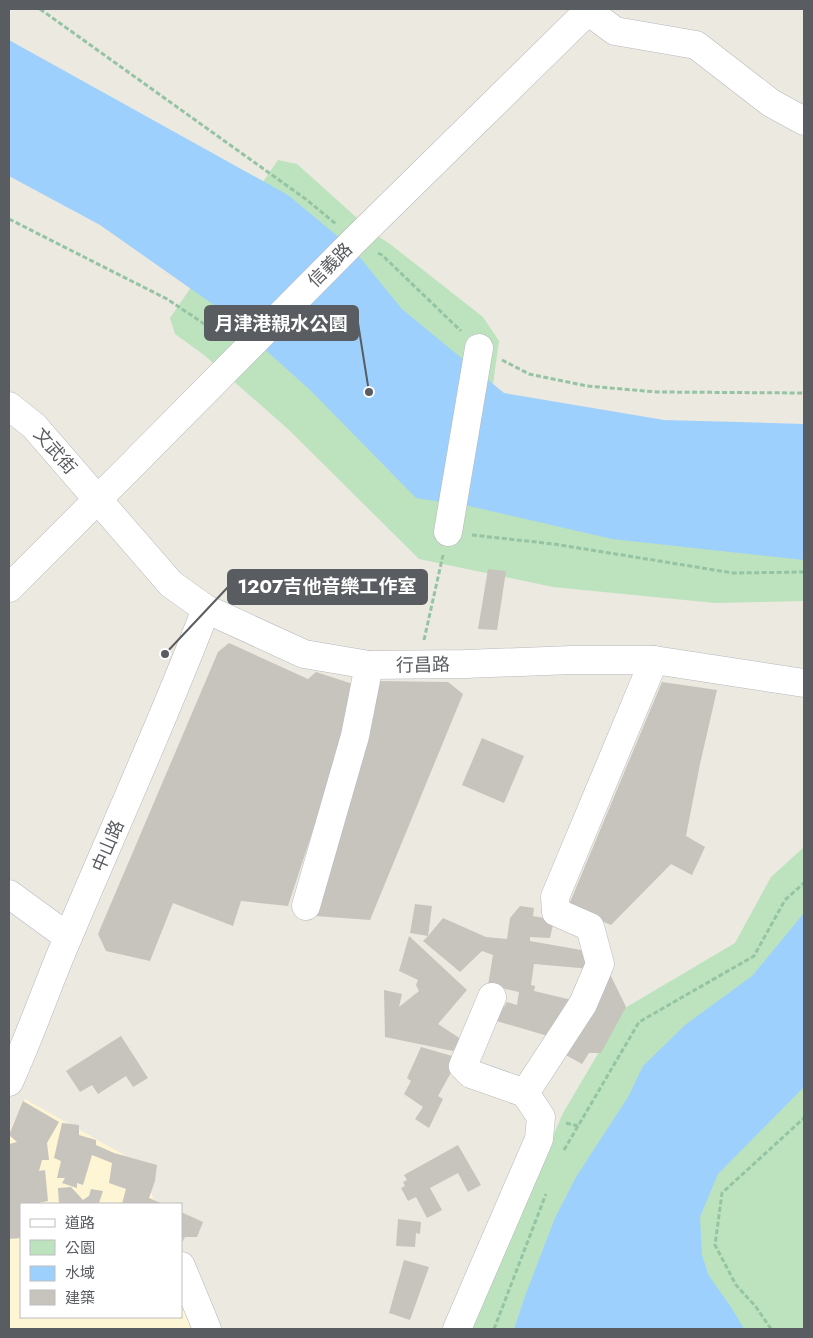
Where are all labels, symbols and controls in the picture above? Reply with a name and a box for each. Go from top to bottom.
street label: 信義路 [302,237,358,293]
callout: 月津港親水公園 [205,306,358,340]
text: 月津港親水公園 [214,310,348,337]
street label: 文武街 [27,422,83,480]
callout: 1207吉他音樂工作室 [228,570,427,604]
text: 1207吉他音樂工作室 [237,573,417,600]
street label: 行昌路 [396,652,450,678]
street label: 中山路 [85,816,131,876]
legend [20,1203,182,1318]
text: 道路 [65,1212,95,1234]
text: 公園 [65,1237,95,1259]
text: 水域 [65,1262,95,1284]
text: 建築 [65,1287,95,1309]

